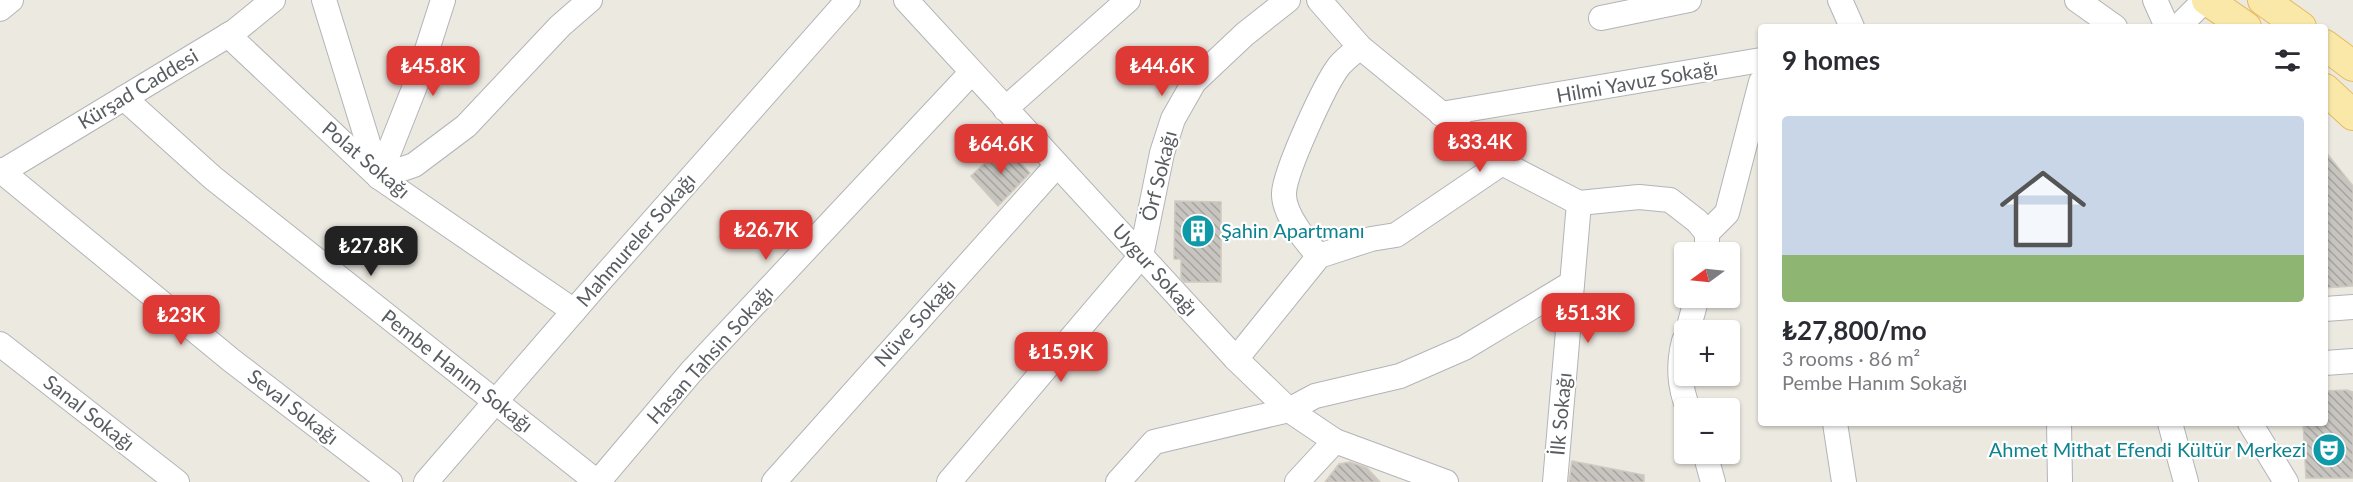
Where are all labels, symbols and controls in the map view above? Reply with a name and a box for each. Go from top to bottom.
street label: Kürşad Caddesi [73,43,202,133]
text: 9 homes [1782,44,1880,76]
icon: filters [2271,44,2304,77]
pin: ₺45.8K [384,46,482,97]
pin: ₺44.6K [1113,46,1211,97]
text: ₺45.8K [401,53,465,77]
text: ₺44.6K [1130,53,1194,77]
street label: Hilmi Yavuz Sokağı [1554,55,1719,107]
street label: Polat Sokağı [318,116,415,203]
pin: ₺33.4K [1431,122,1529,173]
pin: ₺64.6K [952,124,1050,175]
street label: Örf Sokağı [1135,128,1181,223]
text: ₺33.4K [1448,129,1512,153]
text: ₺64.6K [969,131,1033,155]
icon: home [1989,155,2097,263]
street label: Mahmureler Sokağı [571,168,700,311]
pin: ₺26.7K [717,210,815,261]
building icon: Şahin Apartmanı [1180,213,1216,249]
text: ₺26.7K [734,217,798,241]
street label: Uygur Sokağı [1108,218,1203,320]
place label: Şahin Apartmanı [1221,218,1365,242]
pin: ₺27.8K [322,226,420,277]
text: ₺27.8K [339,233,403,257]
north arrow [1674,242,1740,308]
map controls [1674,242,1740,464]
street label: Nüve Sokağı [869,274,960,371]
street label: Hasan Tahsin Sokağı [641,281,777,428]
pin: ₺51.3K [1539,293,1637,344]
pin: ₺23K [145,295,217,346]
text: ₺51.3K [1556,300,1620,324]
text: ₺23K [157,302,205,326]
street label: Pembe Hanım Sokağı [377,304,538,437]
text: ₺27,800/mo [1782,314,1927,346]
button: + [1674,320,1740,386]
pin: ₺15.9K [1012,332,1110,383]
text: ₺15.9K [1029,339,1093,363]
text: 3 rooms · 86 m² [1782,346,1920,370]
street label: Seval Sokağı [243,363,344,449]
street label: Sanal Sokağı [39,369,140,455]
text: Pembe Hanım Sokağı [1782,370,1967,394]
street label: İlk Sokağı [1544,372,1576,456]
button: − [1674,398,1740,464]
theatre icon: Ahmet Mithat Efendi Kültür Merkezi [2311,432,2347,468]
place label: Ahmet Mithat Efendi Kültür Merkezi [1989,437,2306,461]

